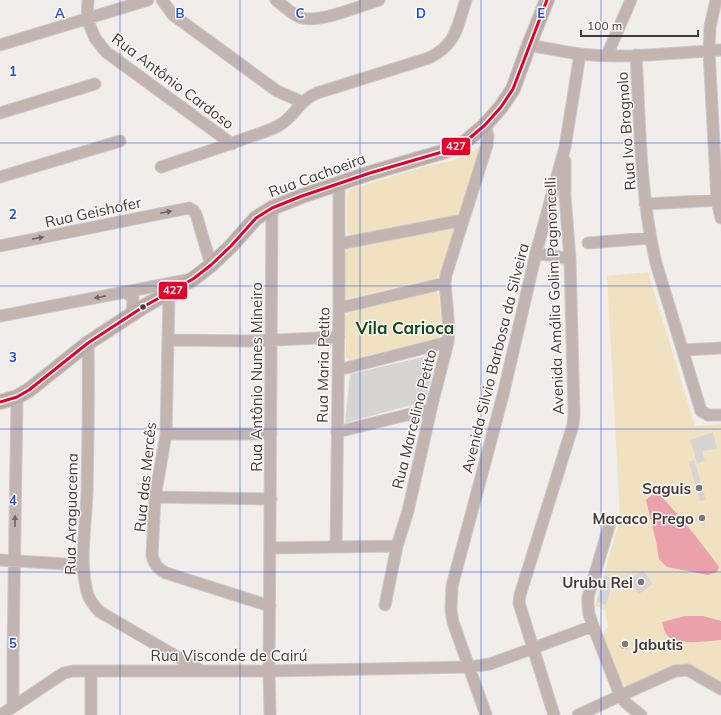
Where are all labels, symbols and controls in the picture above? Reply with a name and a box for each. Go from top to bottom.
text: A [55,5,65,21]
text: B [176,5,185,21]
text: C [296,5,305,21]
text: D [416,5,426,21]
text: E [537,5,545,21]
scale bar [581,12,698,38]
text: 100 m [587,18,622,33]
street label: Rua Antônio Cardoso [108,29,238,133]
text: 1 [9,63,17,79]
street label: Rua Ivo Brognolo [612,71,640,191]
line badge: 427 [441,137,471,156]
text: 427 [446,139,466,153]
street label: Rua Cachoeira [266,149,368,201]
street label: Avenida Amália Golim Pagnoncelli [540,177,568,415]
street label: Rua Geishofer [43,192,143,231]
text: 2 [9,206,17,222]
one-way arrow [159,209,172,215]
one-way arrow [32,235,44,241]
street label: Avenida Silvio Barbosa da Silveira [457,241,533,475]
line badge: 427 [158,281,188,300]
street label: Rua Antônio Nunes Mineiro [247,282,266,472]
text: 427 [163,283,183,297]
one-way arrow [94,294,106,300]
unlabelled marker [138,302,148,312]
street label: Rua Maria Petito [312,307,334,423]
district label: Vila Carioca [355,317,454,338]
street label: Rua Marcelino Petito [387,347,441,491]
text: 3 [9,349,17,365]
street label: Rua das Mercês [130,421,160,533]
street label: Rua Araguacema [60,453,82,575]
place label: Saguis [642,479,691,498]
marker: Saguis [694,483,704,493]
text: 4 [9,492,17,508]
place label: Macaco Prego [592,509,694,528]
marker: Macaco Prego [697,513,707,523]
one-way arrow [12,514,18,527]
place label: Urubu Rei [562,573,633,592]
marker: Urubu Rei [636,577,646,587]
text: 5 [9,635,17,651]
place label: Jabutis [633,635,683,654]
marker: Jabutis [620,639,630,649]
street label: Rua Visconde de Cairú [151,646,307,665]

